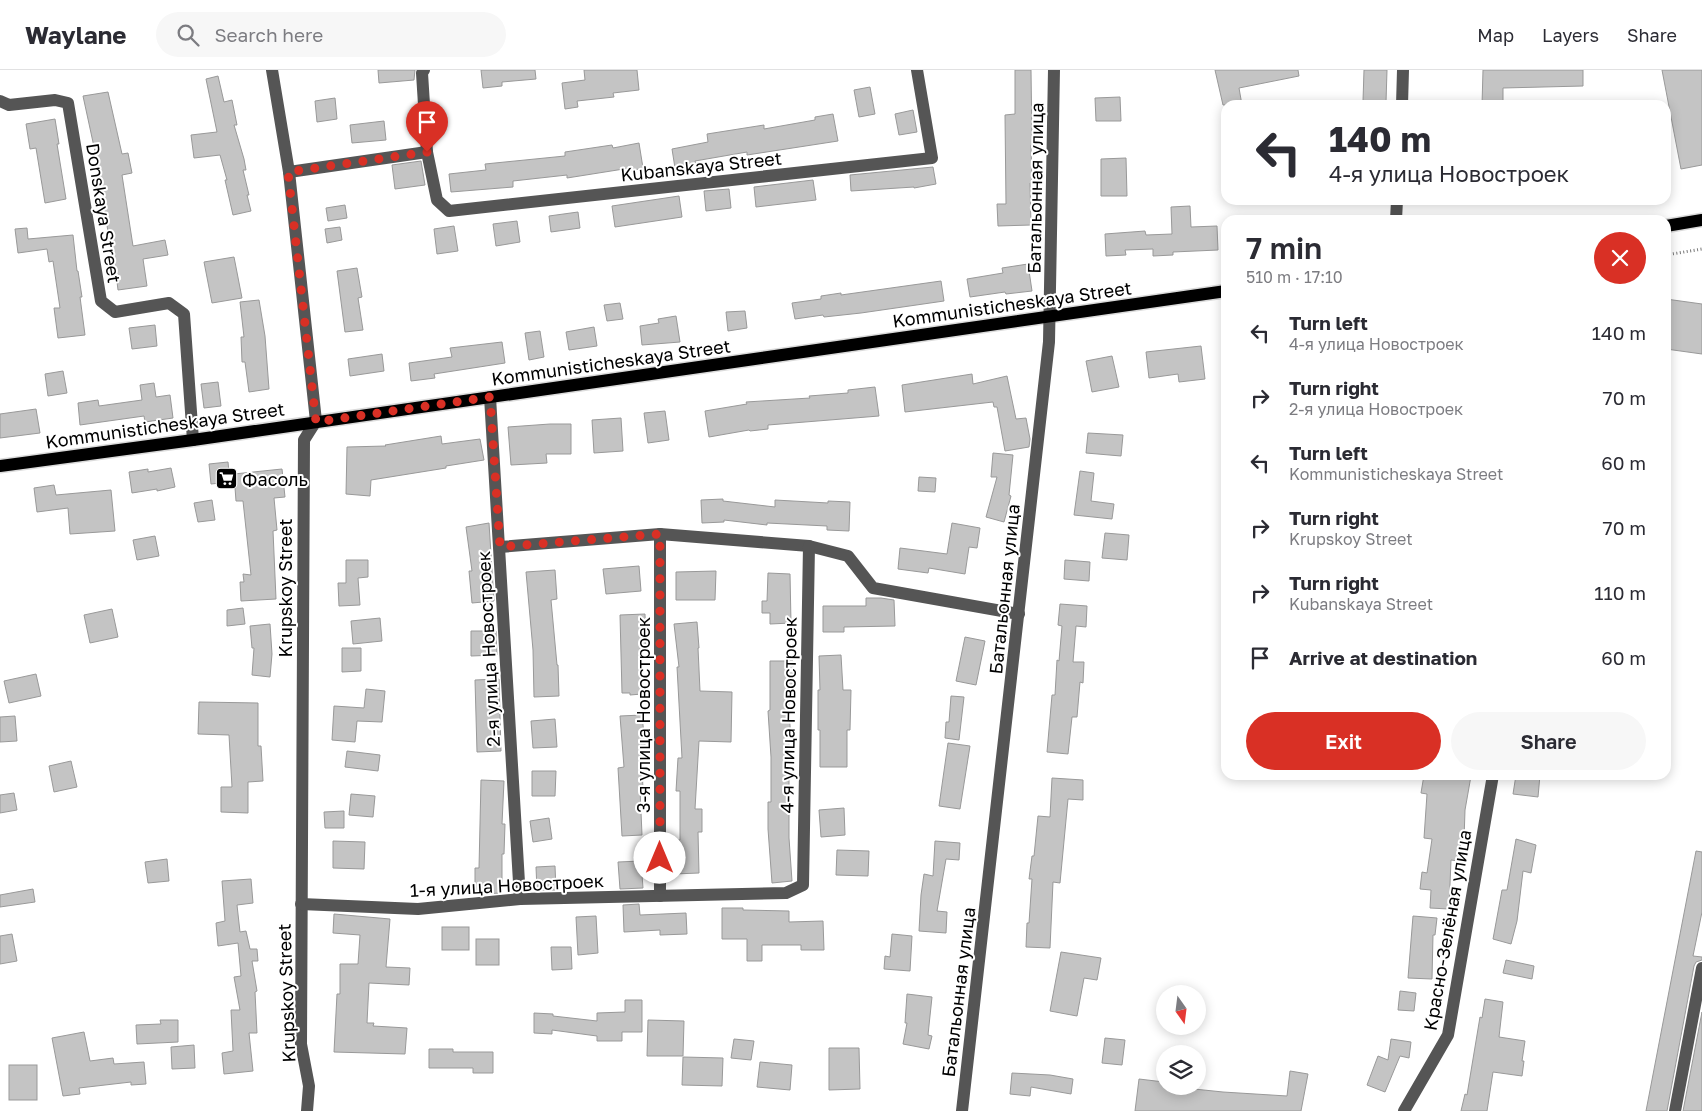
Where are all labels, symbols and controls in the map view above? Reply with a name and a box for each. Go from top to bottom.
search box [156,12,506,57]
text: Waylane [25,20,126,49]
icon: search [174,21,202,49]
text: Search here [214,23,323,46]
text: Map [1477,24,1514,46]
text: Layers [1542,24,1599,46]
text: Share [1627,24,1677,46]
pin [406,101,448,152]
street label: Батальонная улица [1023,102,1047,274]
icon: arrive [413,108,441,136]
text: 140 m [1329,118,1431,160]
icon: left [1246,120,1311,185]
street label: Donskaya Street [82,141,126,285]
street label: Kubanskaya Street [619,147,783,185]
text: 4-я улица Новостроек [1329,160,1569,187]
text: 7 min [1246,230,1322,266]
button: close [1594,232,1646,284]
text: 510 m · 17:10 [1246,267,1343,287]
street label: Kommunisticheskaya Street [891,276,1133,332]
text: Turn left [1289,311,1368,334]
icon: left [1246,319,1274,347]
text: 140 m [1592,321,1646,344]
street label: Kommunisticheskaya Street [490,334,732,390]
text: 4-я улица Новостроек [1289,334,1464,354]
text: Turn right [1289,376,1379,399]
icon: right [1246,384,1274,412]
text: 70 m [1603,386,1646,409]
street label: Kommunisticheskaya Street [44,397,286,453]
text: 2-я улица Новостроек [1289,399,1463,419]
text: Turn left [1289,441,1368,464]
icon: left [1246,449,1274,477]
text: 60 m [1601,451,1646,474]
text: Kommunisticheskaya Street [1289,464,1503,484]
supermarket icon: Фасоль [214,467,238,491]
place label: Фасоль [242,468,308,490]
street label: Батальонная улица [984,503,1024,675]
text: Turn right [1289,506,1379,529]
icon: right [1246,514,1274,542]
text: 70 m [1603,516,1646,539]
street label: Krupskoy Street [274,518,296,658]
text: Krupskoy Street [1289,529,1413,549]
street label: 2-я улица Новостроек [472,551,504,747]
text: Turn right [1289,571,1379,594]
icon: right [1246,579,1274,607]
text: 110 m [1594,581,1646,604]
text: Kubanskaya Street [1289,594,1433,614]
street label: 3-я улица Новостроек [632,617,654,813]
street label: 4-я улица Новостроек [775,617,801,813]
icon: arrive [1246,644,1274,672]
text: Arrive at destination [1289,646,1477,669]
text: 60 m [1601,646,1646,669]
button: Exit [1246,712,1441,770]
button: Share [1451,712,1646,770]
street label: Красно-Зелёная улица [1418,828,1476,1032]
position arrow [633,831,685,883]
street label: 1-я улица Новостроек [409,869,605,901]
street label: Батальонная улица [937,906,979,1078]
street label: Krupskoy Street [273,923,299,1063]
north arrow [1156,985,1206,1035]
map controls [1156,985,1206,1095]
button: layers [1156,1045,1206,1095]

